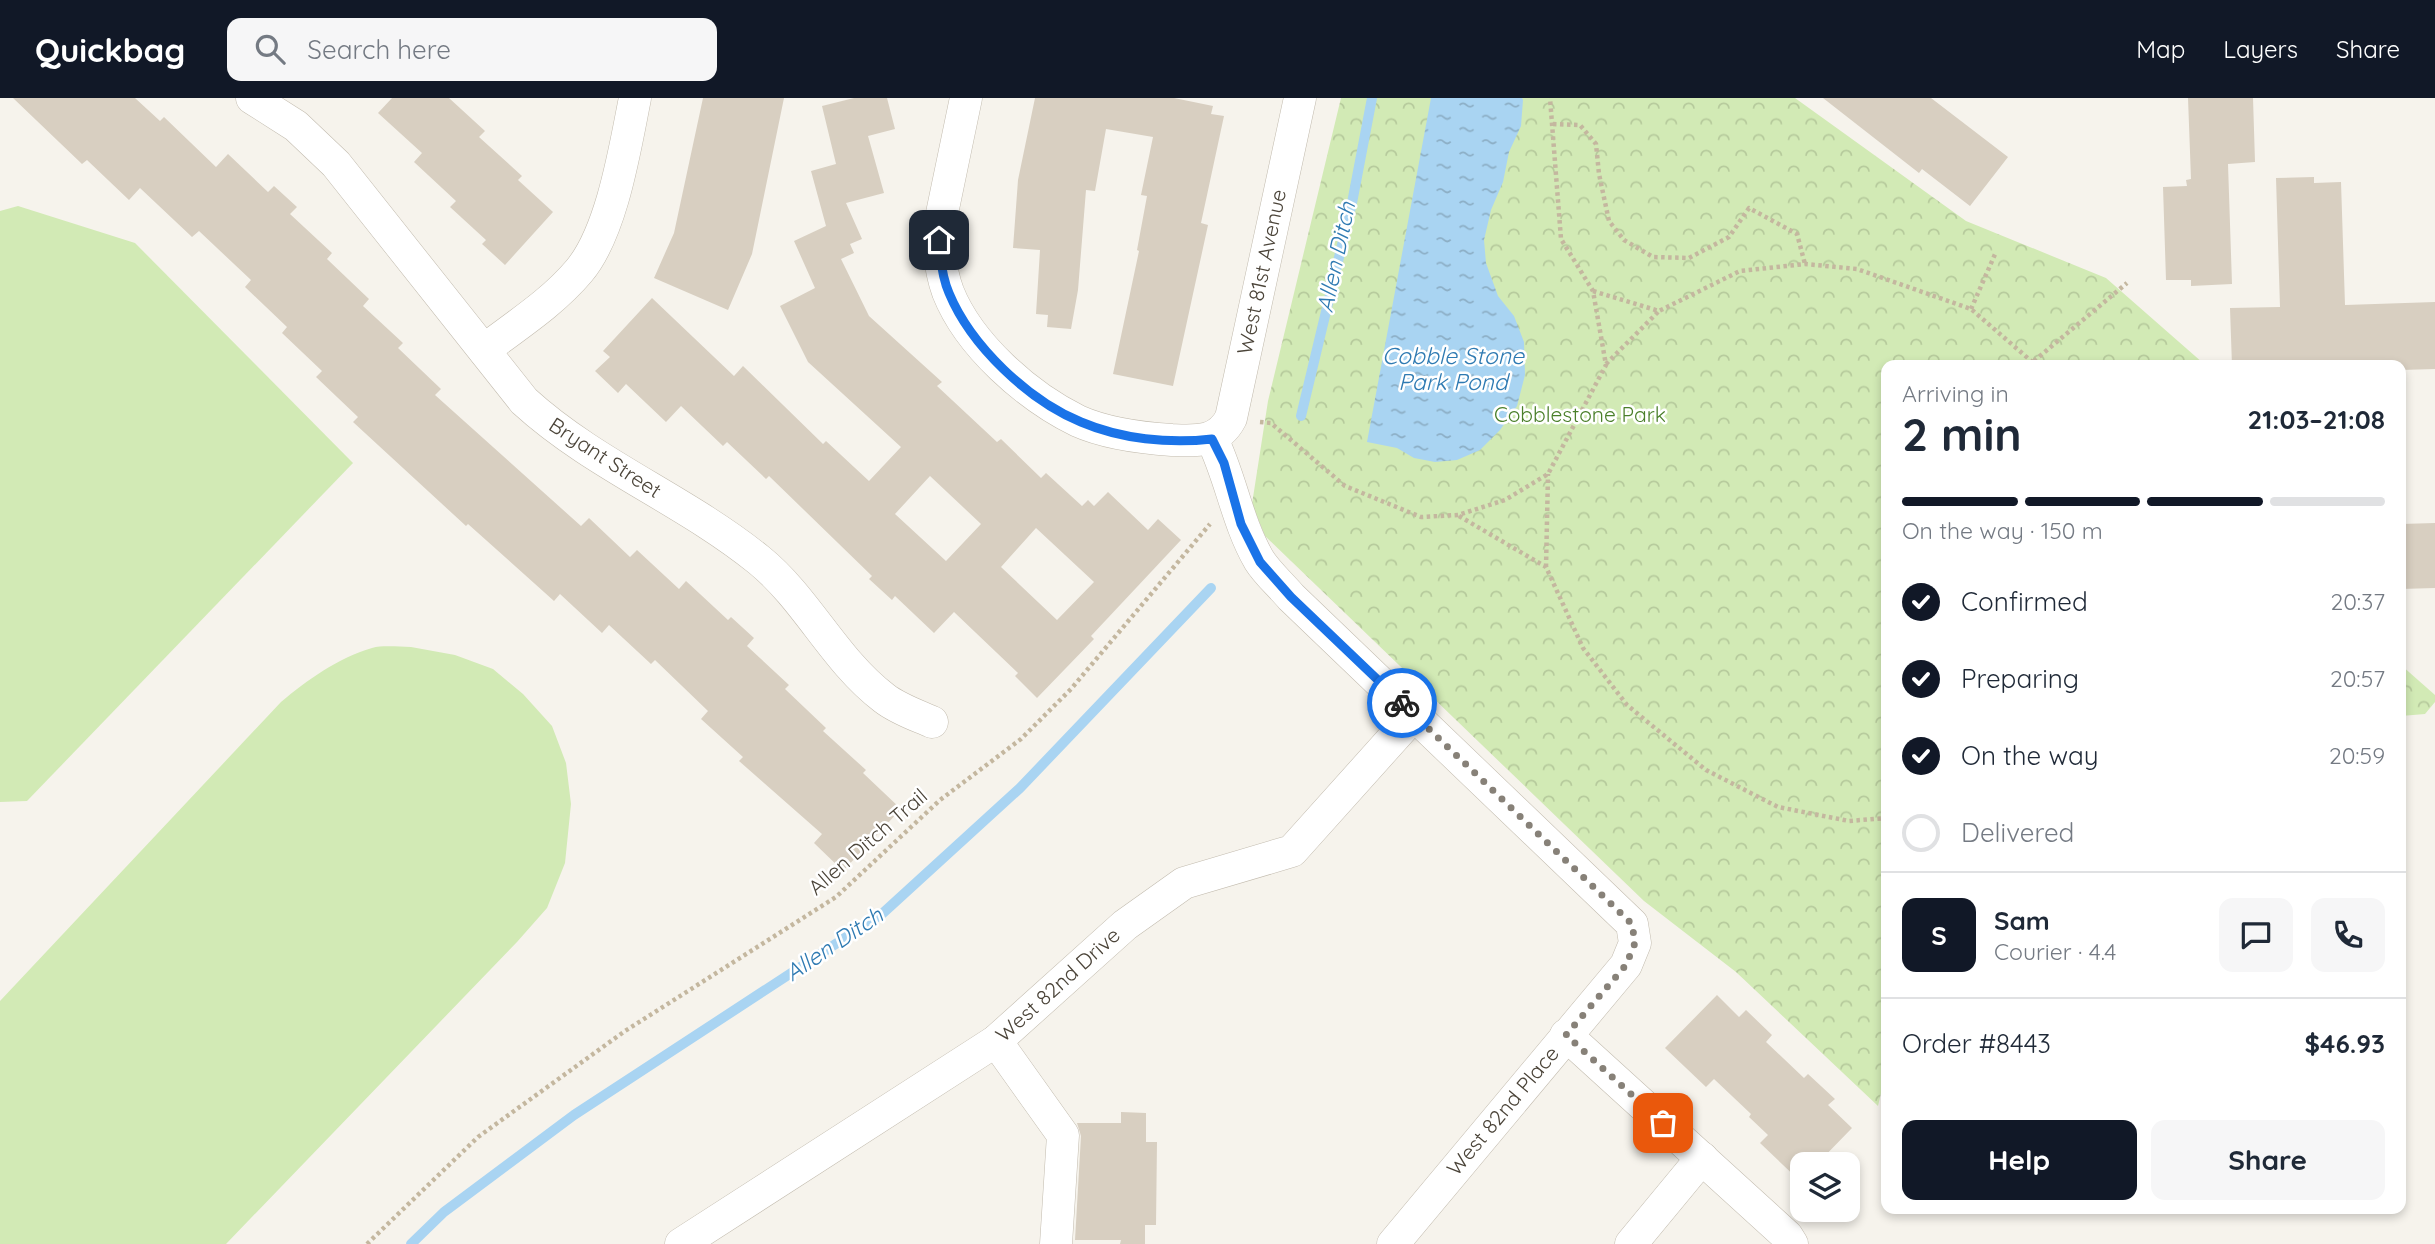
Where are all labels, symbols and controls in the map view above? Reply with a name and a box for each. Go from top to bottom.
search box [227,18,717,81]
text: Quickbag [35,29,185,70]
icon: search [251,30,289,68]
text: Search here [307,33,451,66]
text: Map [2136,34,2185,64]
text: Layers [2223,34,2298,64]
text: Share [2336,34,2400,64]
street label: West 81st Avenue [1231,187,1291,357]
water label: Allen Ditch [1310,198,1362,315]
pin [909,210,969,270]
icon: home [920,221,958,259]
water label: Cobble Stone Park Pond [1382,341,1525,396]
text: Arriving in [1902,379,2009,408]
park label: Cobblestone Park [1494,401,1666,427]
text: 21:03–21:08 [2247,403,2385,436]
text: 2 min [1902,405,2022,463]
street label: Bryant Street [544,411,667,503]
text: On the way · 150 m [1902,516,2103,545]
icon: check [1902,583,1940,621]
text: Confirmed [1961,585,2088,618]
text: 20:37 [2330,587,2385,616]
icon: check [1902,660,1940,698]
text: Preparing [1961,662,2079,695]
text: 20:57 [2330,664,2385,693]
courier [1367,668,1437,738]
icon: bike [1383,684,1421,722]
icon: check [1902,737,1940,775]
text: On the way [1961,739,2099,772]
text: 20:59 [2329,741,2385,770]
street label: Allen Ditch Trail [803,782,932,900]
text: Delivered [1961,816,2074,849]
button: chat [2219,898,2293,972]
button: phone [2311,898,2385,972]
water label: Allen Ditch [779,900,889,987]
text: Sam [1994,904,2050,937]
text: S [1931,919,1947,952]
street label: West 82nd Drive [990,922,1125,1047]
text: Courier · 4.4 [1994,937,2116,966]
text: Order #8443 [1902,1027,2051,1060]
text: $46.93 [2305,1027,2385,1060]
street label: West 82nd Place [1441,1040,1564,1180]
pin [1633,1093,1693,1153]
icon: bag [1644,1104,1682,1142]
button: Help [1902,1120,2137,1200]
button: Share [2151,1120,2385,1200]
map controls [1790,1152,1860,1222]
button: layers [1790,1152,1860,1222]

